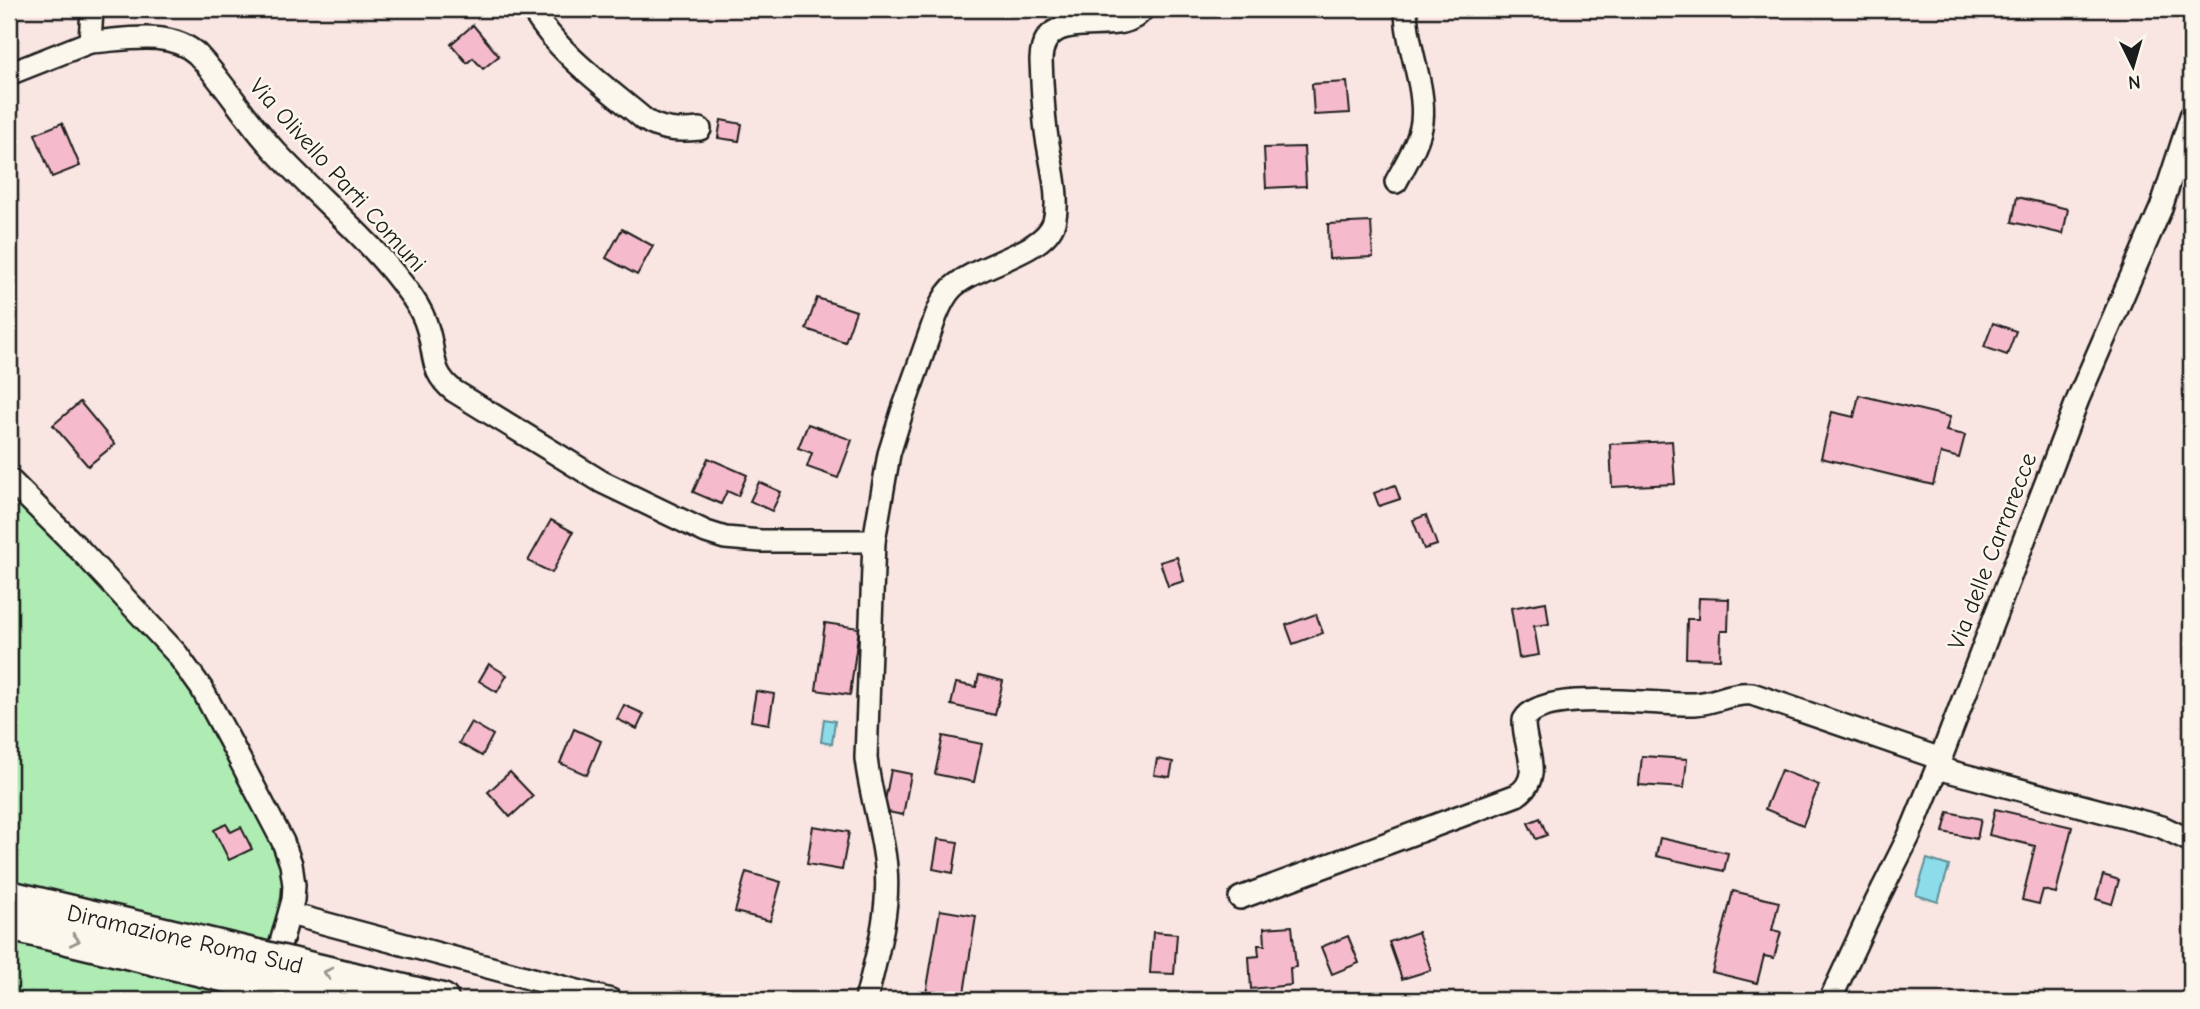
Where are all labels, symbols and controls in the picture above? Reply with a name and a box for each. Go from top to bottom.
north arrow [2098,32,2168,102]
text: N [2127,70,2142,93]
street label: Via Olivello Parti Comuni [244,73,432,277]
street label: Via delle Carrarecce [1942,449,2042,653]
street label: Diramazione Roma Sud [64,898,306,980]
one-way arrow [69,932,81,946]
one-way arrow [322,967,334,981]

